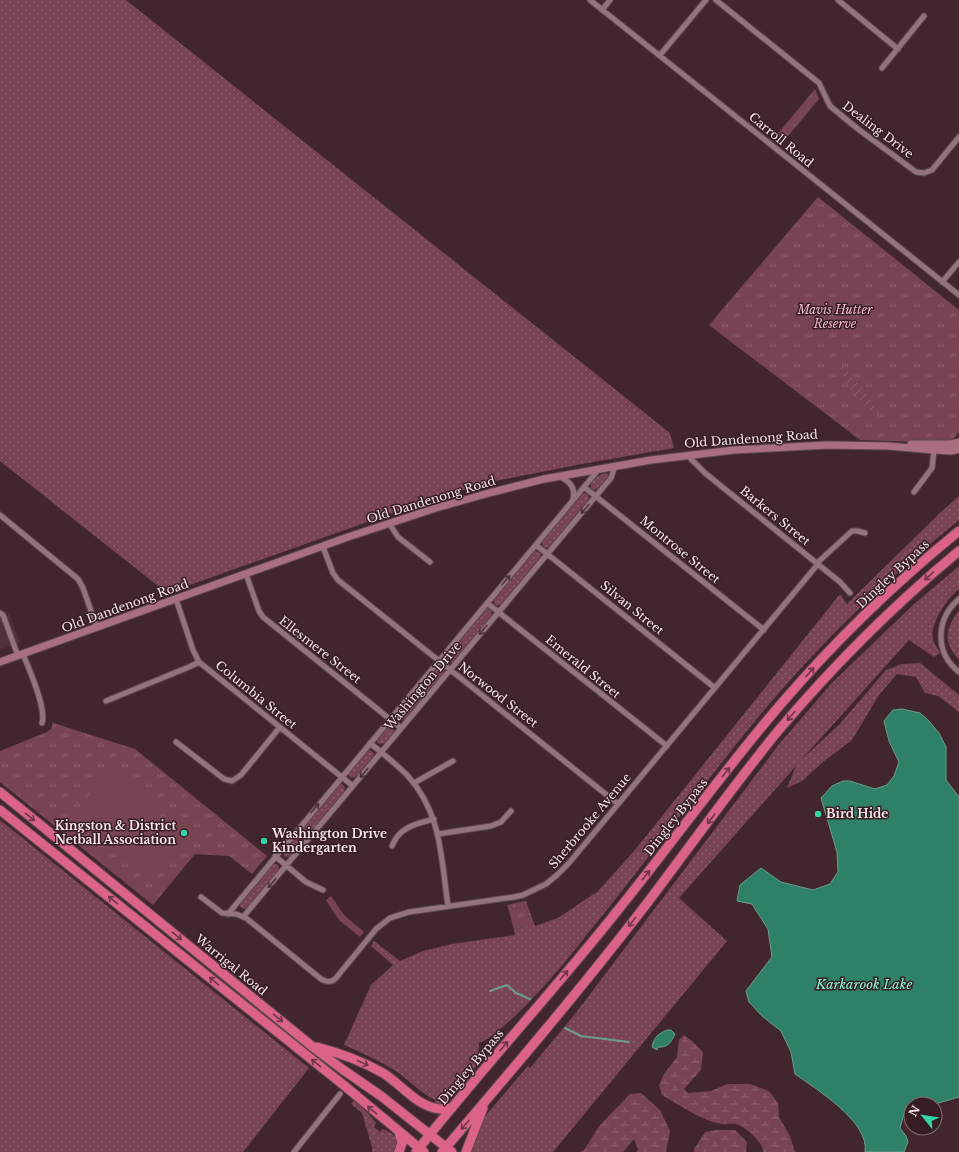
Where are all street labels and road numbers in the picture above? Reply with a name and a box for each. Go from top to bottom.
street label: Dealing Drive [840,98,917,161]
street label: Carroll Road [746,109,817,170]
street label: Old Dandenong Road [684,426,818,451]
street label: Old Dandenong Road [365,473,497,526]
street label: Barkers Street [737,483,814,549]
street label: Montrose Street [637,513,724,587]
street label: Dingley Bypass [853,536,932,611]
street label: Old Dandenong Road [59,576,190,635]
street label: Silvan Street [598,577,667,638]
street label: Ellesmere Street [276,613,365,687]
street label: Emerald Street [543,632,624,702]
street label: Washington Drive [380,638,464,734]
street label: Columbia Street [213,657,300,732]
street label: Norwood Street [455,659,542,731]
street label: Sherbrooke Avenue [545,770,634,872]
street label: Dingley Bypass [641,775,710,858]
street label: Warrigal Road [191,930,270,998]
street label: Dingley Bypass [435,1026,507,1107]

